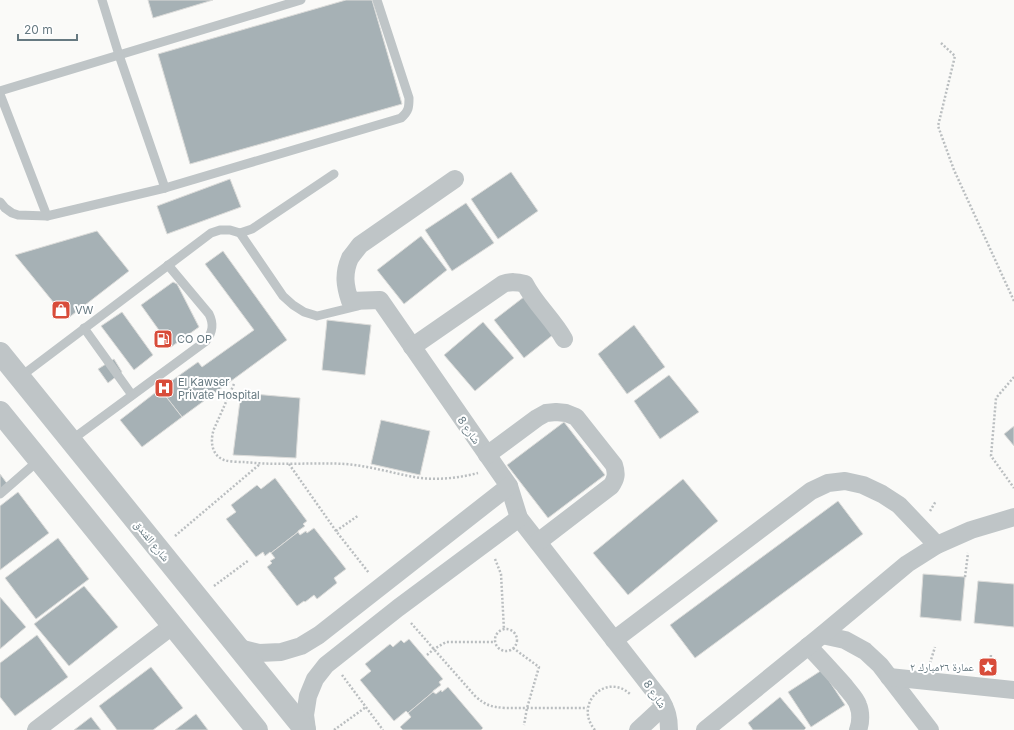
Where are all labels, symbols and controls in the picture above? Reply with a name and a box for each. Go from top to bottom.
scale bar [18,16,77,42]
text: 20 m [24,22,53,37]
shop icon: VW [50,299,72,321]
place label: VW [75,303,94,317]
fuel station icon: CO OP [152,328,174,350]
place label: CO OP [177,332,212,346]
place label: El Kawser Private Hospital [178,375,260,402]
hospital icon: El Kawser Private Hospital [153,377,175,399]
street label: شارع 8 [454,413,484,447]
street label: شارع الفندق [131,518,173,564]
place icon: عمارة ٢٦مبارك ٢ [977,656,999,678]
place label: عمارة ٢٦مبارك ٢ [910,660,974,674]
street label: شارع 8 [641,677,669,711]

